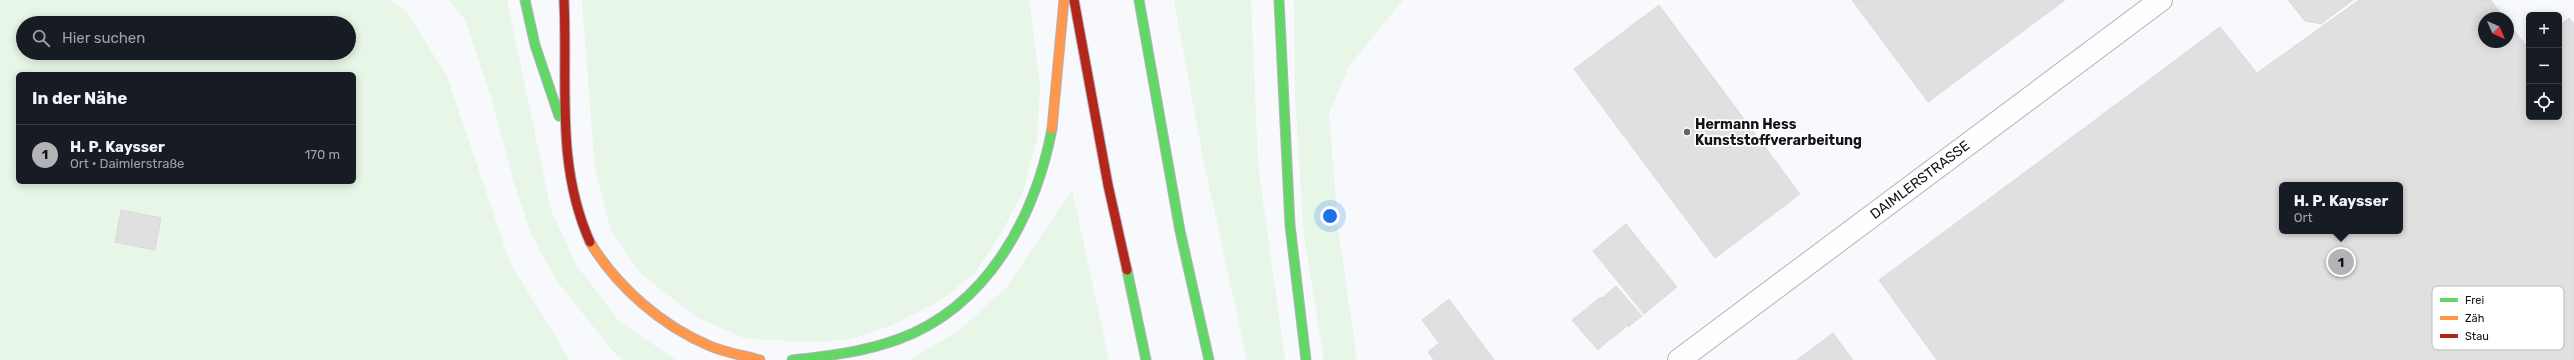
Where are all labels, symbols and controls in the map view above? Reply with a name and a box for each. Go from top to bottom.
north arrow [2478,12,2514,48]
map controls [2526,12,2562,120]
button: + [2526,12,2562,48]
search box [16,16,356,60]
icon: search [30,27,52,49]
text: Hier suchen [62,29,145,47]
button: − [2526,48,2562,84]
button: locate [2526,84,2562,120]
text: In der Nähe [32,88,127,108]
place label: Hermann Hess Kunststoffverarbeitung [1695,116,1862,149]
marker: Hermann Hess Kunststoffverarbeitung [1682,127,1692,137]
street label: DAIMLERSTRASSE [1867,137,1973,223]
text: H. P. Kaysser [70,138,165,156]
text: 1 [42,147,48,162]
text: 170 m [305,147,340,162]
text: Ort · Daimlerstraße [70,156,184,171]
popup [2279,182,2403,234]
text: H. P. Kaysser [2294,192,2388,210]
your location [1320,206,1340,226]
text: Ort [2294,210,2312,225]
pin: 1 [2328,247,2354,277]
legend [2432,286,2564,350]
text: Frei [2465,294,2484,307]
text: Zäh [2465,312,2484,325]
text: Stau [2465,330,2489,343]

